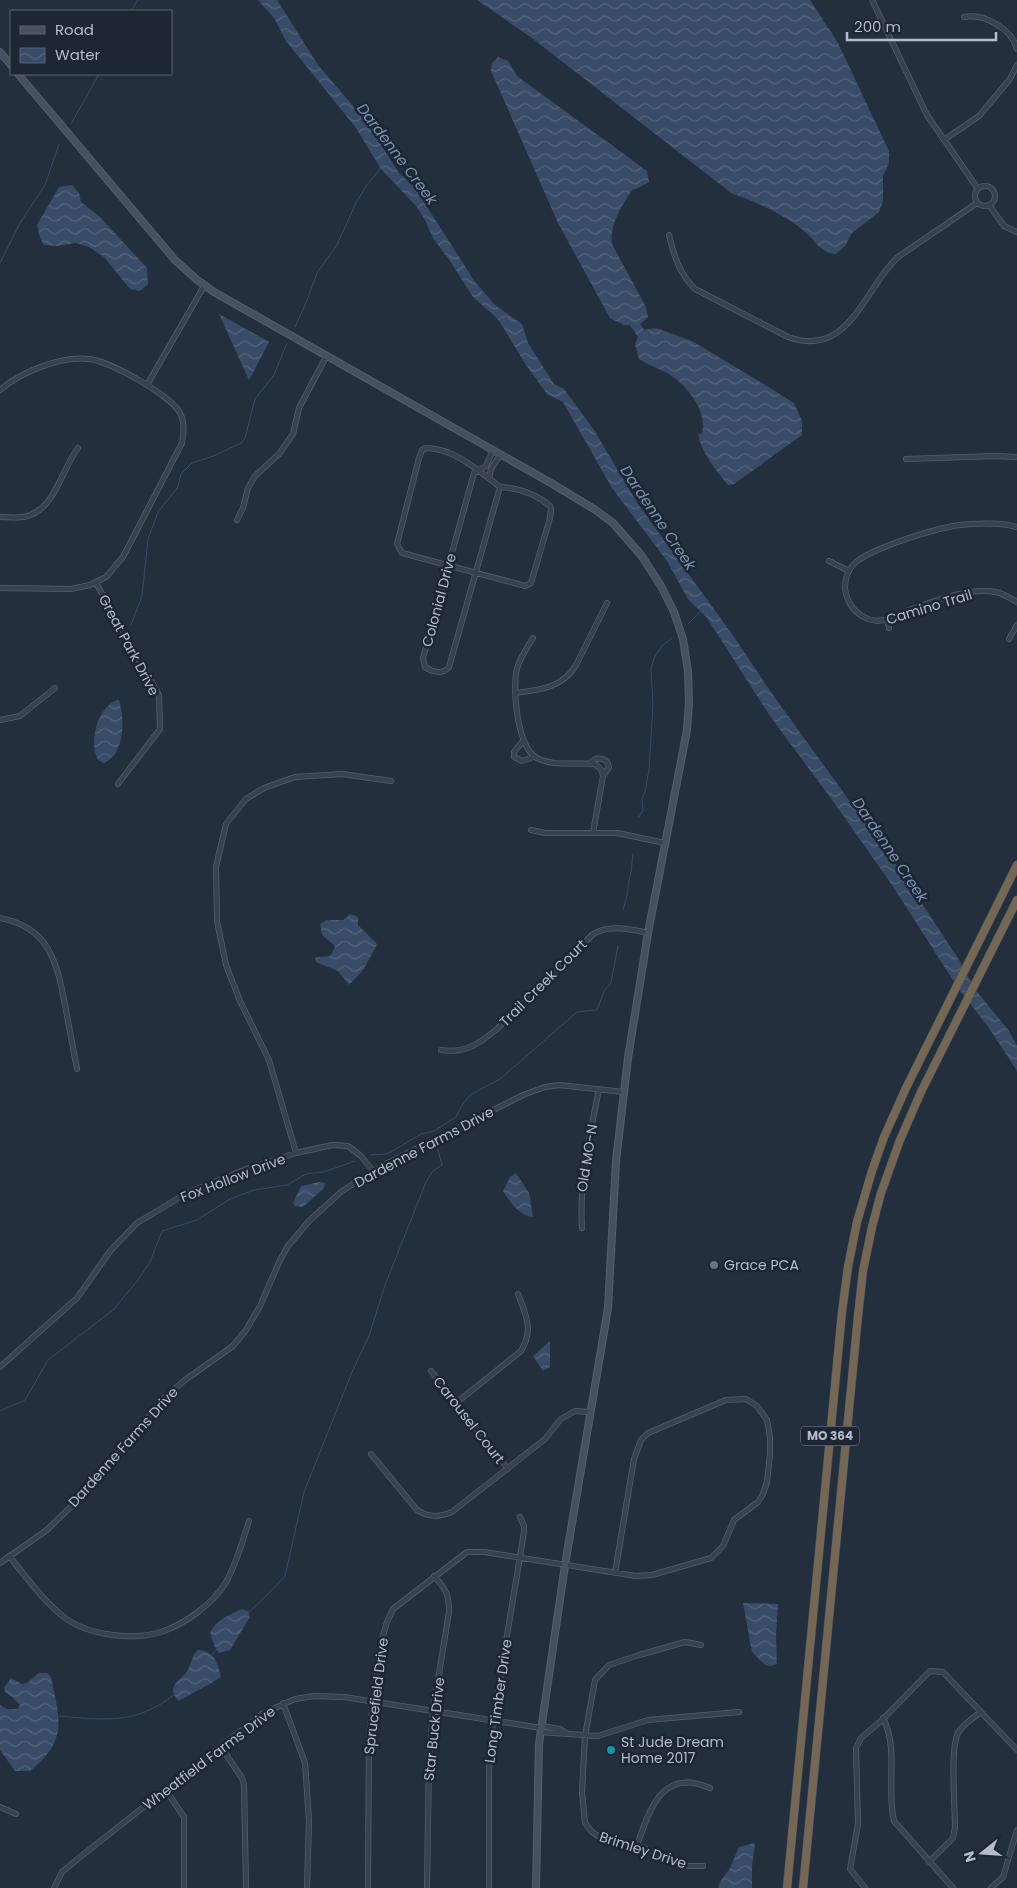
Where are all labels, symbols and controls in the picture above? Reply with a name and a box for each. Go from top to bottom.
legend [10,10,172,75]
scale bar [847,10,996,42]
text: 200 m [854,16,901,37]
text: Road [55,19,94,40]
text: Water [55,44,101,65]
water label: Dardenne Creek [352,99,443,210]
water label: Dardenne Creek [616,461,702,575]
street label: Colonial Drive [417,551,461,649]
street label: Camino Trail [884,584,974,630]
street label: Great Park Drive [94,591,164,699]
water label: Dardenne Creek [848,793,934,907]
street label: Trail Creek Court [495,935,591,1031]
street label: Dardenne Farms Drive [351,1102,498,1192]
street label: Old MO-N [572,1123,602,1193]
street label: Fox Hollow Drive [177,1149,289,1207]
place label: Grace PCA [724,1255,799,1275]
marker: Grace PCA [708,1259,720,1271]
street label: Carousel Court [429,1372,509,1468]
street label: Dardenne Farms Drive [64,1382,183,1511]
road number: MO 364 [801,1426,859,1445]
street label: Sprucefield Drive [359,1636,393,1756]
street label: Long Timber Drive [479,1637,517,1764]
street label: Star Buck Drive [419,1676,449,1782]
street label: Wheatfield Farms Drive [138,1701,280,1815]
place label: St Jude Dream Home 2017 [621,1732,724,1768]
marker: St Jude Dream Home 2017 [605,1744,617,1756]
street label: Brimley Drive [597,1827,689,1874]
north arrow [957,1828,1007,1878]
text: N [958,1849,981,1865]

